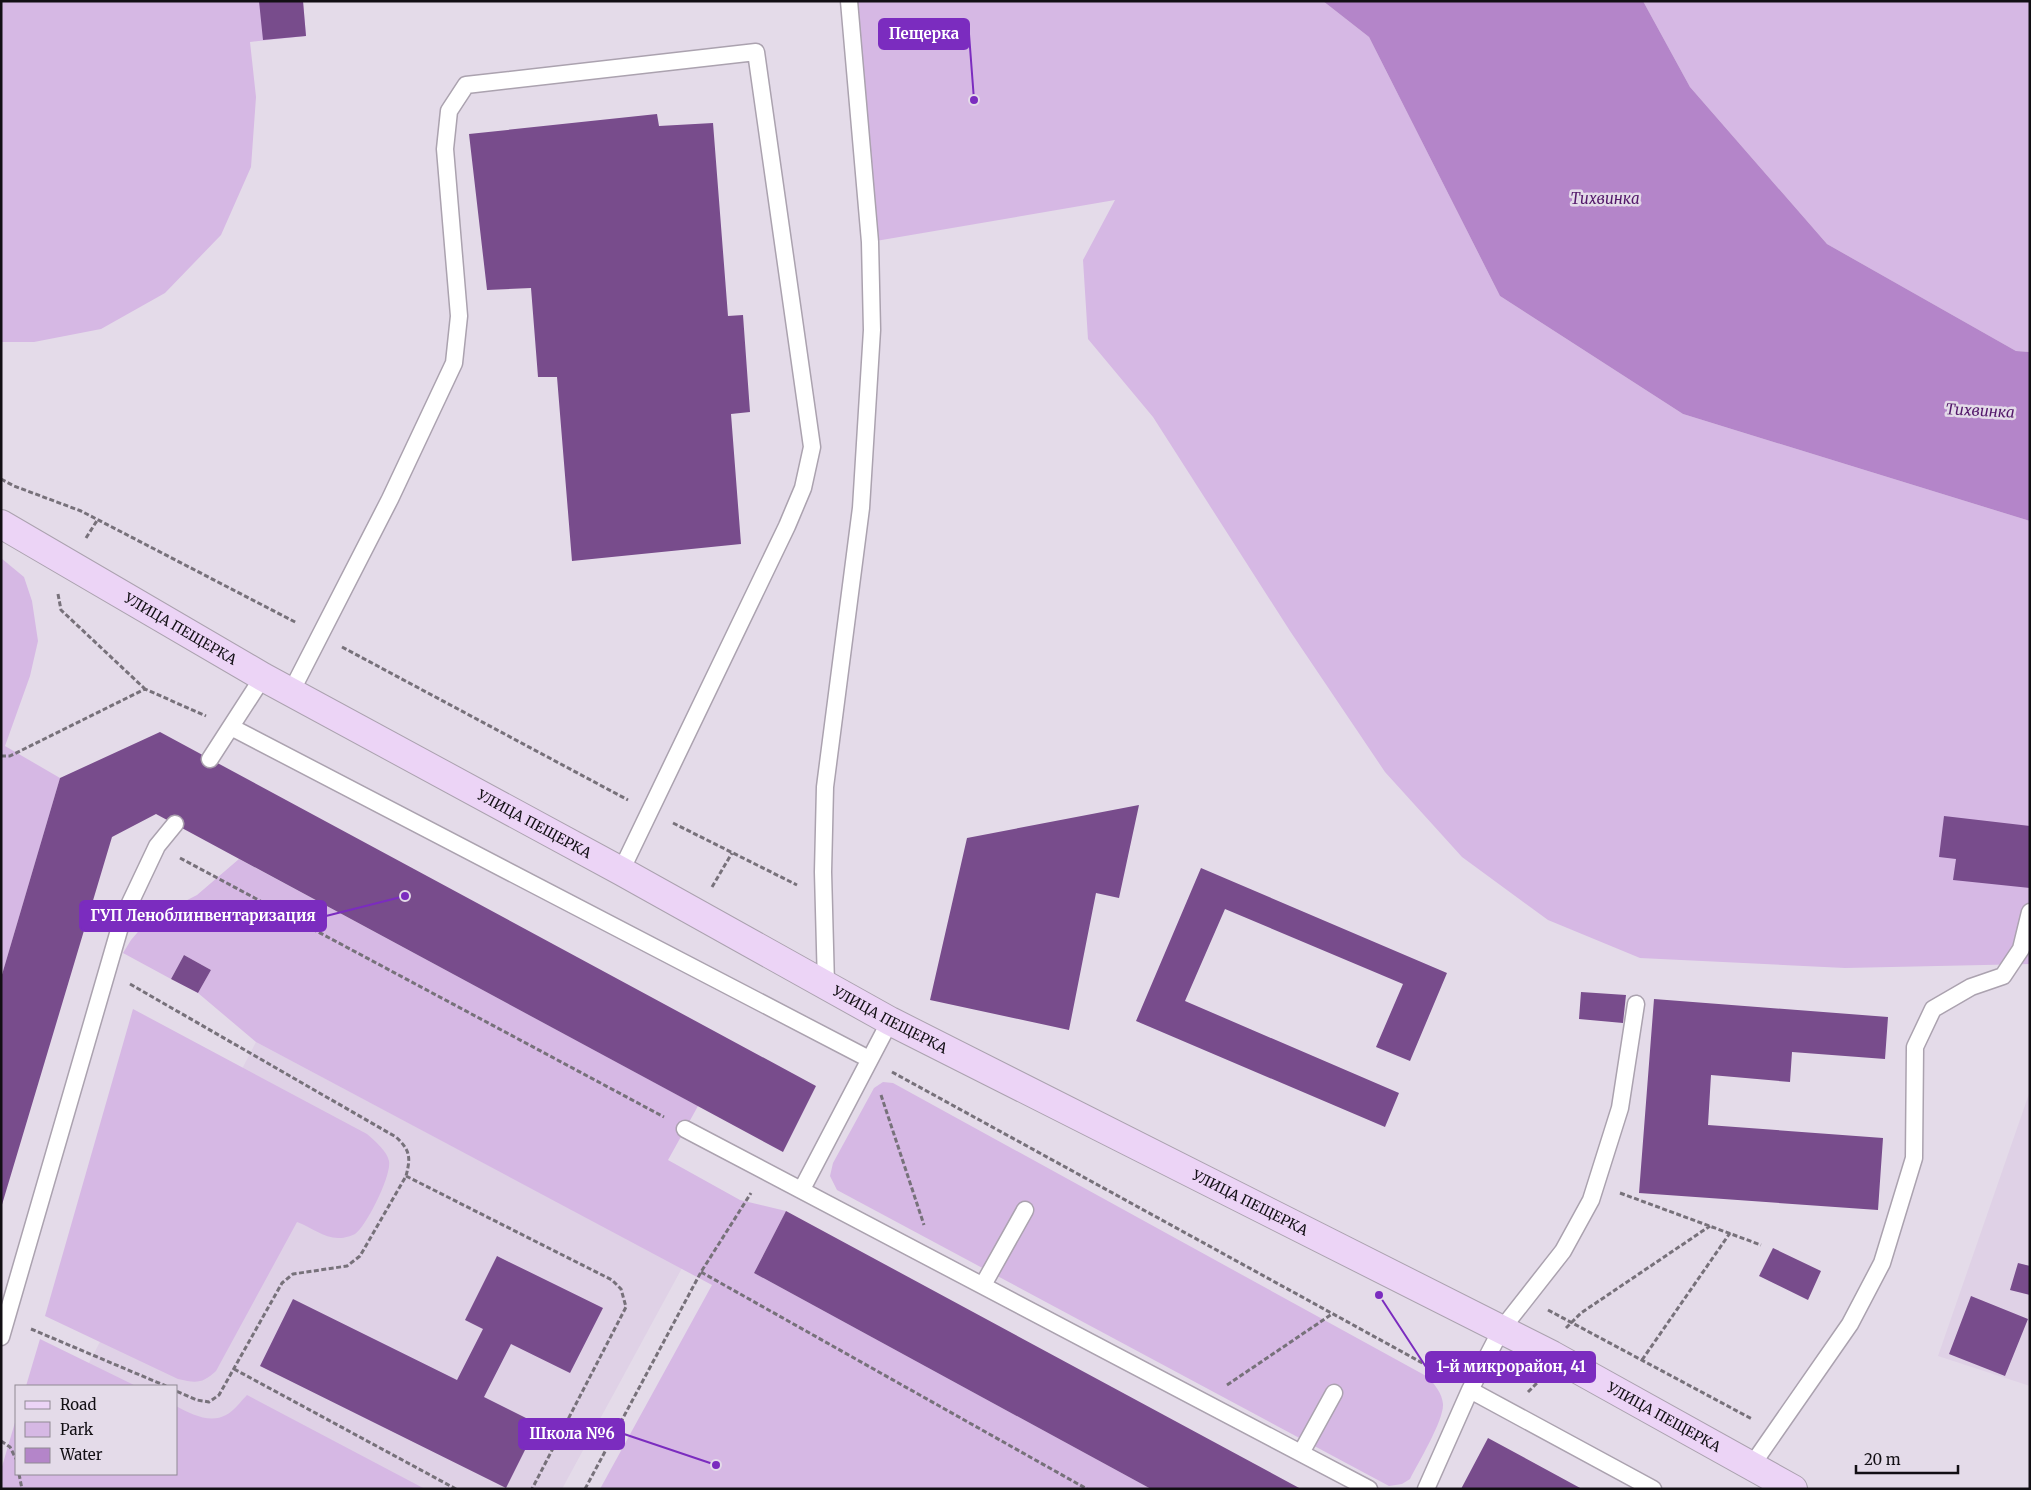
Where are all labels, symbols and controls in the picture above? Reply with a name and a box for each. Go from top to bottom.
callout: Пещерка [879,19,969,49]
text: Пещерка [889,24,960,43]
water label: Тихвинка [1570,189,1640,208]
water label: Тихвинка [1945,399,2015,422]
street label: УЛИЦА ПЕЩЕРКА [120,588,240,669]
street label: УЛИЦА ПЕЩЕРКА [473,785,595,862]
callout: ГУП Леноблинвентаризация [80,901,326,931]
text: ГУП Леноблинвентаризация [90,906,316,925]
street label: УЛИЦА ПЕЩЕРКА [829,981,951,1058]
street label: УЛИЦА ПЕЩЕРКА [1188,1166,1311,1239]
callout: 1-й микрорайон, 41 [1426,1352,1595,1382]
text: 1-й микрорайон, 41 [1436,1357,1586,1377]
street label: УЛИЦА ПЕЩЕРКА [1603,1378,1724,1456]
legend [15,1385,178,1475]
text: Road [60,1395,96,1414]
callout: Школа №6 [519,1419,624,1449]
text: Park [60,1420,94,1439]
text: Школа №6 [529,1424,615,1443]
scale bar [1856,1442,1958,1474]
text: Water [59,1445,103,1464]
text: 20 m [1864,1450,1901,1469]

